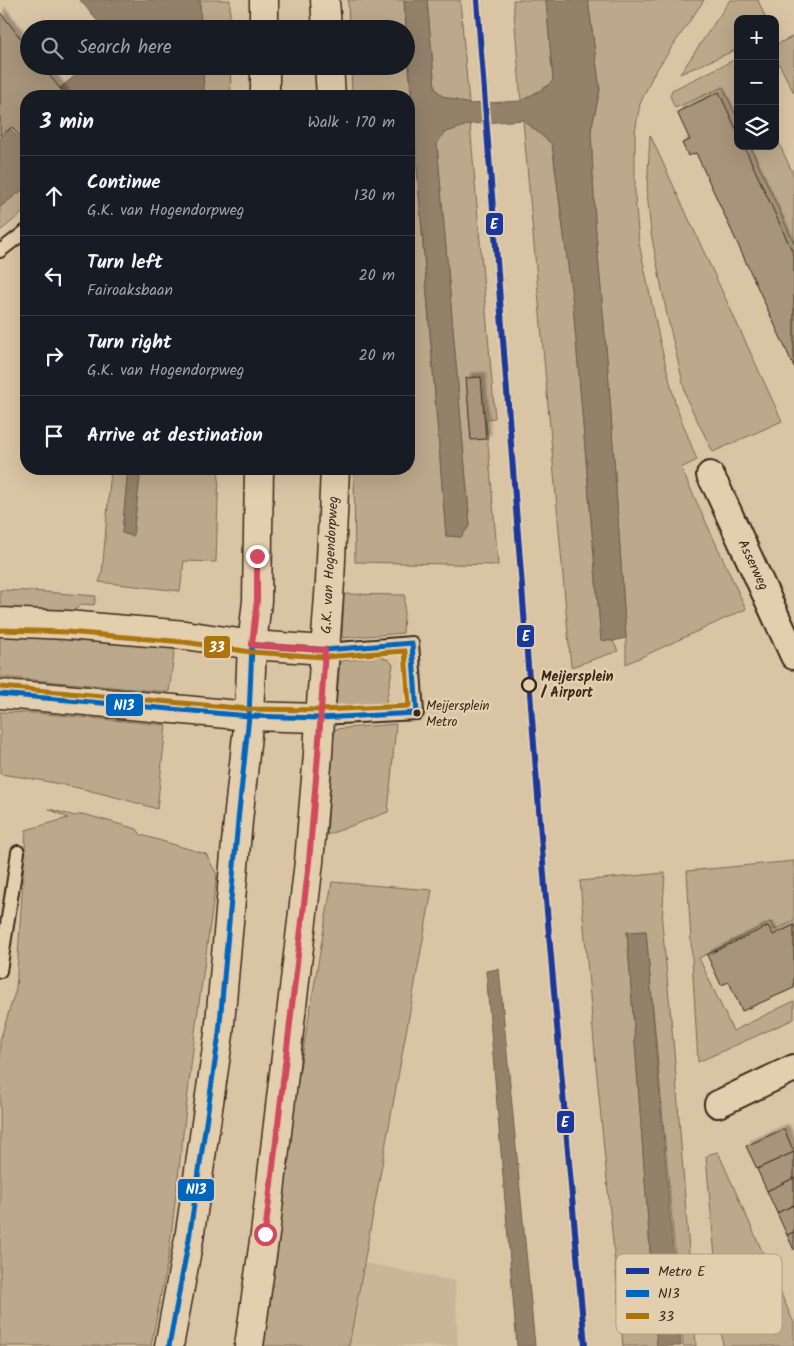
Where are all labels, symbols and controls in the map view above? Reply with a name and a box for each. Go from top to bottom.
map controls [734,15,779,150]
button: + [734,15,779,60]
search box [20,20,415,75]
text: Search here [78,33,172,63]
icon: search [38,34,66,62]
button: − [734,60,779,105]
button: layers [734,105,779,150]
text: 3 min [40,106,94,139]
text: Walk · 170 m [307,110,395,135]
text: Continue [87,168,160,198]
icon: ahead [40,182,68,210]
text: 130 m [354,183,395,208]
text: G.K. van Hogendorpweg [87,198,244,223]
line badge: E [485,212,504,236]
text: E [490,214,499,236]
text: Turn left [87,248,162,278]
icon: left [40,262,68,290]
text: 20 m [359,263,395,288]
text: Fairoaksbaan [87,278,173,303]
text: Turn right [87,328,172,358]
icon: right [40,342,68,370]
text: 20 m [359,343,395,368]
text: G.K. van Hogendorpweg [87,358,244,383]
text: Arrive at destination [87,421,263,451]
icon: arrive [40,422,68,450]
street label: G.K. van Hogendorpweg [315,496,345,634]
street label: Asserweg [732,536,774,594]
route end [246,545,269,568]
line badge: E [516,624,535,648]
text: E [522,626,531,648]
line badge: 33 [203,635,231,659]
text: 33 [208,637,225,659]
place label: Meijersplein / Airport [540,666,614,704]
marker: Meijersplein / Airport [521,677,537,693]
line badge: N13 [105,693,144,717]
text: N13 [114,695,135,717]
place label: Meijersplein Metro [426,696,490,733]
marker: Meijersplein Metro [412,708,422,718]
line badge: E [556,1110,575,1134]
text: E [561,1112,570,1134]
line badge: N13 [177,1178,215,1202]
text: N13 [186,1179,207,1201]
route start [254,1223,277,1246]
legend [616,1254,782,1334]
text: Metro E [658,1261,706,1283]
text: N13 [658,1283,680,1305]
text: 33 [658,1306,674,1328]

